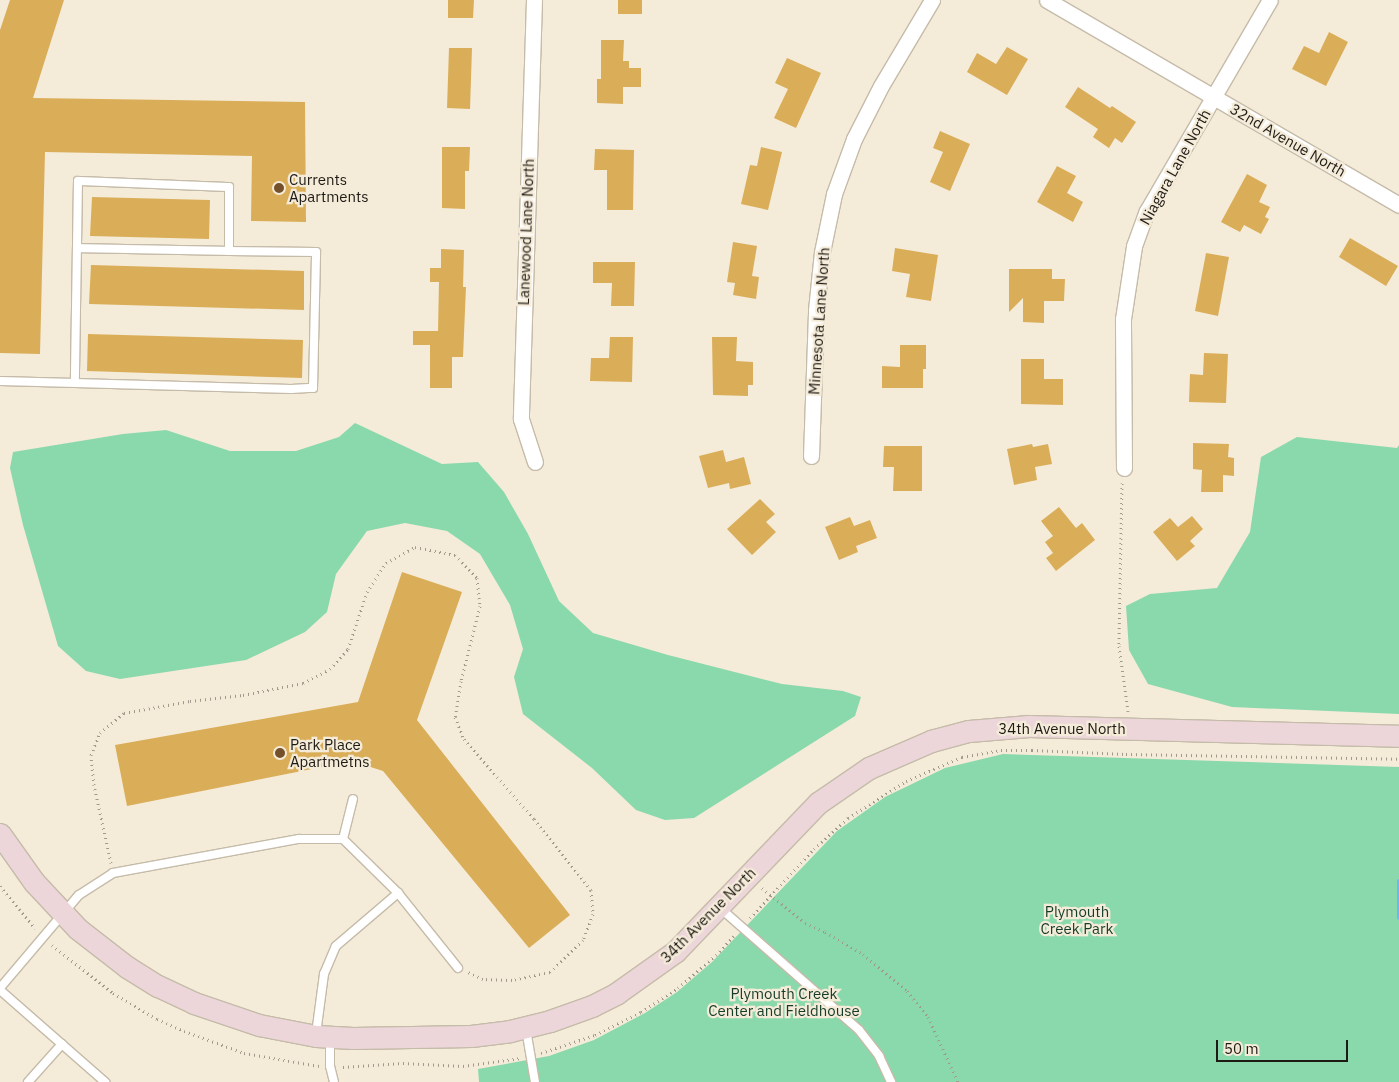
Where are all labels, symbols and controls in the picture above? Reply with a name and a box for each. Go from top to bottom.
street label: 32nd Avenue North [1227,100,1349,180]
street label: Niagara Lane North [1136,106,1214,228]
street label: Lanewood Lane North [514,158,538,306]
place label: Currents Apartments [289,170,369,205]
marker: Currents Apartments [273,182,285,194]
street label: Minnesota Lane North [805,247,833,395]
street label: 34th Avenue North [998,720,1126,738]
place label: Park Place Apartmetns [290,735,370,770]
marker: Park Place Apartmetns [274,747,286,759]
street label: 34th Avenue North [657,864,759,966]
park label: Plymouth Creek Park [1040,902,1114,937]
park label: Plymouth Creek Center and Fieldhouse [708,984,860,1019]
scale bar [1219,1030,1352,1062]
text: 50 m [1224,1039,1259,1058]

